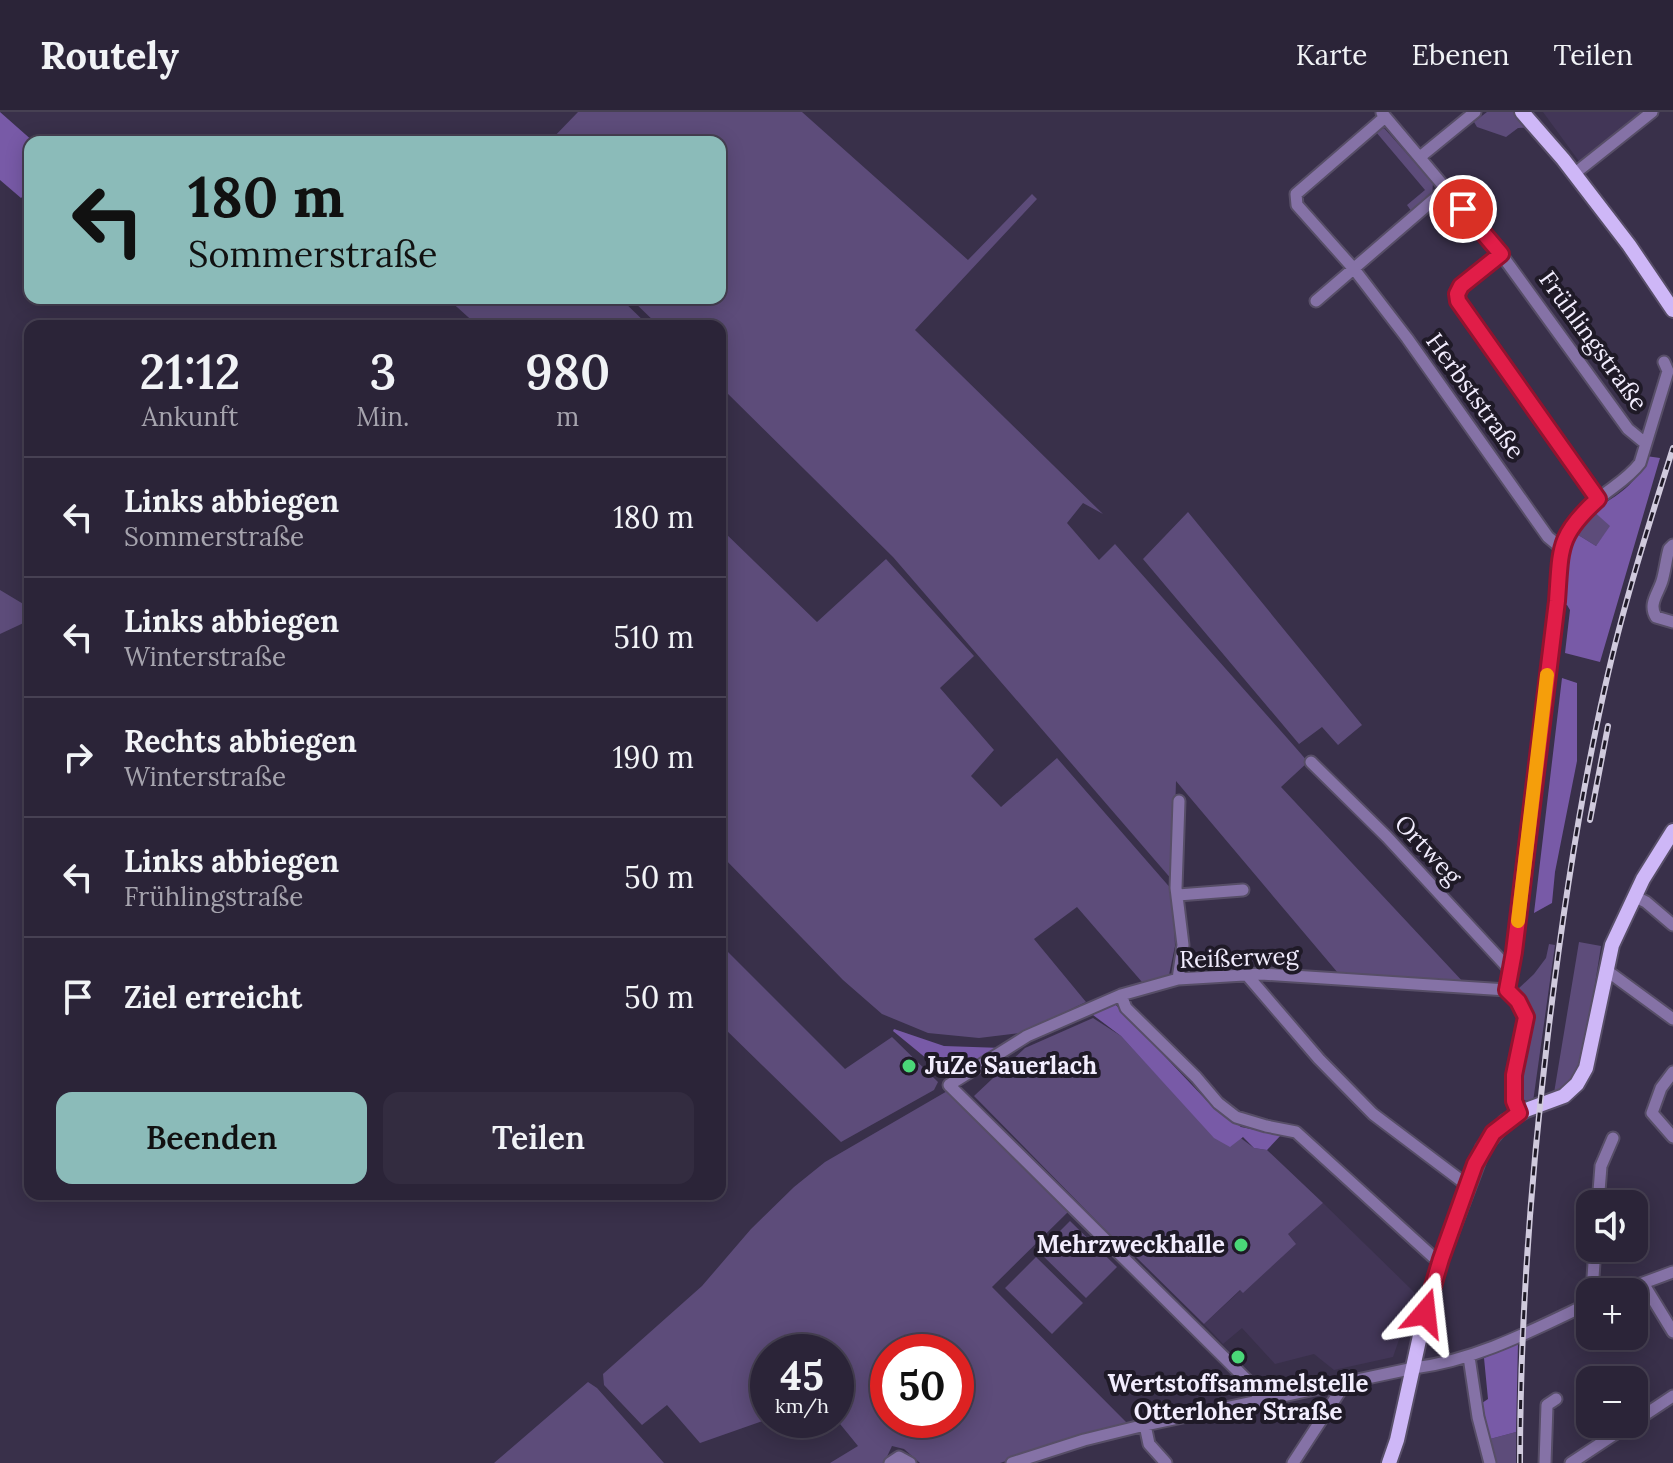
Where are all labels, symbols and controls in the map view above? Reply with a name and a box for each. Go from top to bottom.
text: Routely [40,31,179,79]
text: Karte [1296,37,1368,73]
text: Ebenen [1412,37,1510,73]
text: Teilen [1554,37,1633,73]
text: 180 m [188,161,345,232]
icon: left [56,168,160,272]
pin [1429,175,1497,243]
icon: arrive [1441,187,1485,231]
text: Sommerstraße [188,231,437,277]
street label: Frühlingstraße [1532,265,1655,417]
street label: Herbststraße [1419,327,1532,465]
text: 21:12 [140,341,241,402]
text: 3 [369,341,396,402]
text: 980 [525,341,610,402]
text: Ankunft [142,400,238,433]
text: Min. [356,400,409,433]
text: m [556,400,579,433]
text: Links abbiegen [124,482,339,520]
icon: left [56,495,100,539]
text: 180 m [613,498,694,536]
text: Sommerstraße [124,520,304,553]
text: Links abbiegen [124,602,339,640]
icon: left [56,615,100,659]
text: 510 m [613,618,694,656]
text: Winterstraße [124,640,286,673]
text: Rechts abbiegen [124,722,357,760]
icon: right [56,735,100,779]
text: 190 m [612,738,694,776]
text: Winterstraße [124,760,286,793]
street label: Ortweg [1388,808,1469,892]
text: Links abbiegen [124,842,339,880]
icon: left [56,855,100,899]
text: 50 m [624,858,694,896]
text: Frühlingstraße [124,880,303,913]
street label: Reißerweg [1179,940,1300,975]
icon: arrive [56,975,100,1019]
text: Ziel erreicht [124,978,302,1016]
text: 50 m [624,978,694,1016]
place label: JuZe Sauerlach [925,1050,1097,1081]
marker: JuZe Sauerlach [900,1057,918,1075]
button: Beenden [56,1092,367,1184]
button: Teilen [383,1092,694,1184]
map controls [1576,1190,1648,1438]
button: sound [1576,1190,1648,1262]
place label: Mehrzweckhalle [1036,1229,1225,1260]
marker: Mehrzweckhalle [1232,1236,1250,1254]
position arrow [1383,1271,1467,1355]
button: + [1576,1278,1648,1350]
speed limit sign: 50 [870,1334,974,1438]
marker: Wertstoffsammelstelle Otterloher Straße [1229,1348,1247,1366]
text: 45 [780,1350,824,1401]
button: − [1576,1366,1648,1438]
place label: Wertstoffsammelstelle Otterloher Straße [1108,1368,1369,1427]
text: km/h [775,1393,829,1418]

